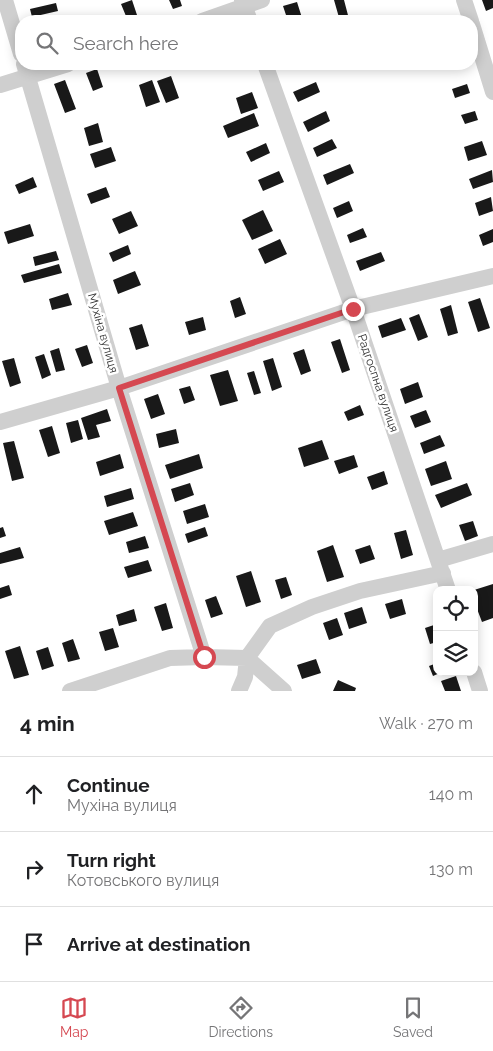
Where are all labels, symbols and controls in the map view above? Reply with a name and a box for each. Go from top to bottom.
search box [15,15,478,70]
icon: search [33,29,61,57]
text: Search here [73,32,179,54]
street label: Мухіна вулиця [85,291,121,375]
route end [342,298,365,321]
street label: Радгоспна вулиця [355,332,401,434]
map controls [433,586,478,676]
button: locate [433,586,478,631]
button: layers [433,631,478,676]
route start [193,646,216,669]
text: 4 min [20,711,75,736]
text: Walk · 270 m [379,714,473,733]
text: Continue [67,774,150,796]
icon: ahead [20,780,48,808]
text: 140 m [429,785,473,804]
text: Мухіна вулиця [67,796,177,815]
text: Turn right [67,849,156,871]
icon: right [20,855,48,883]
text: 130 m [429,860,473,879]
text: Котовського вулиця [67,871,219,890]
icon: arrive [20,930,48,958]
text: Arrive at destination [67,933,251,955]
tab: Map [60,994,88,1040]
tab: Directions [208,994,273,1040]
tab: Saved [393,994,433,1040]

